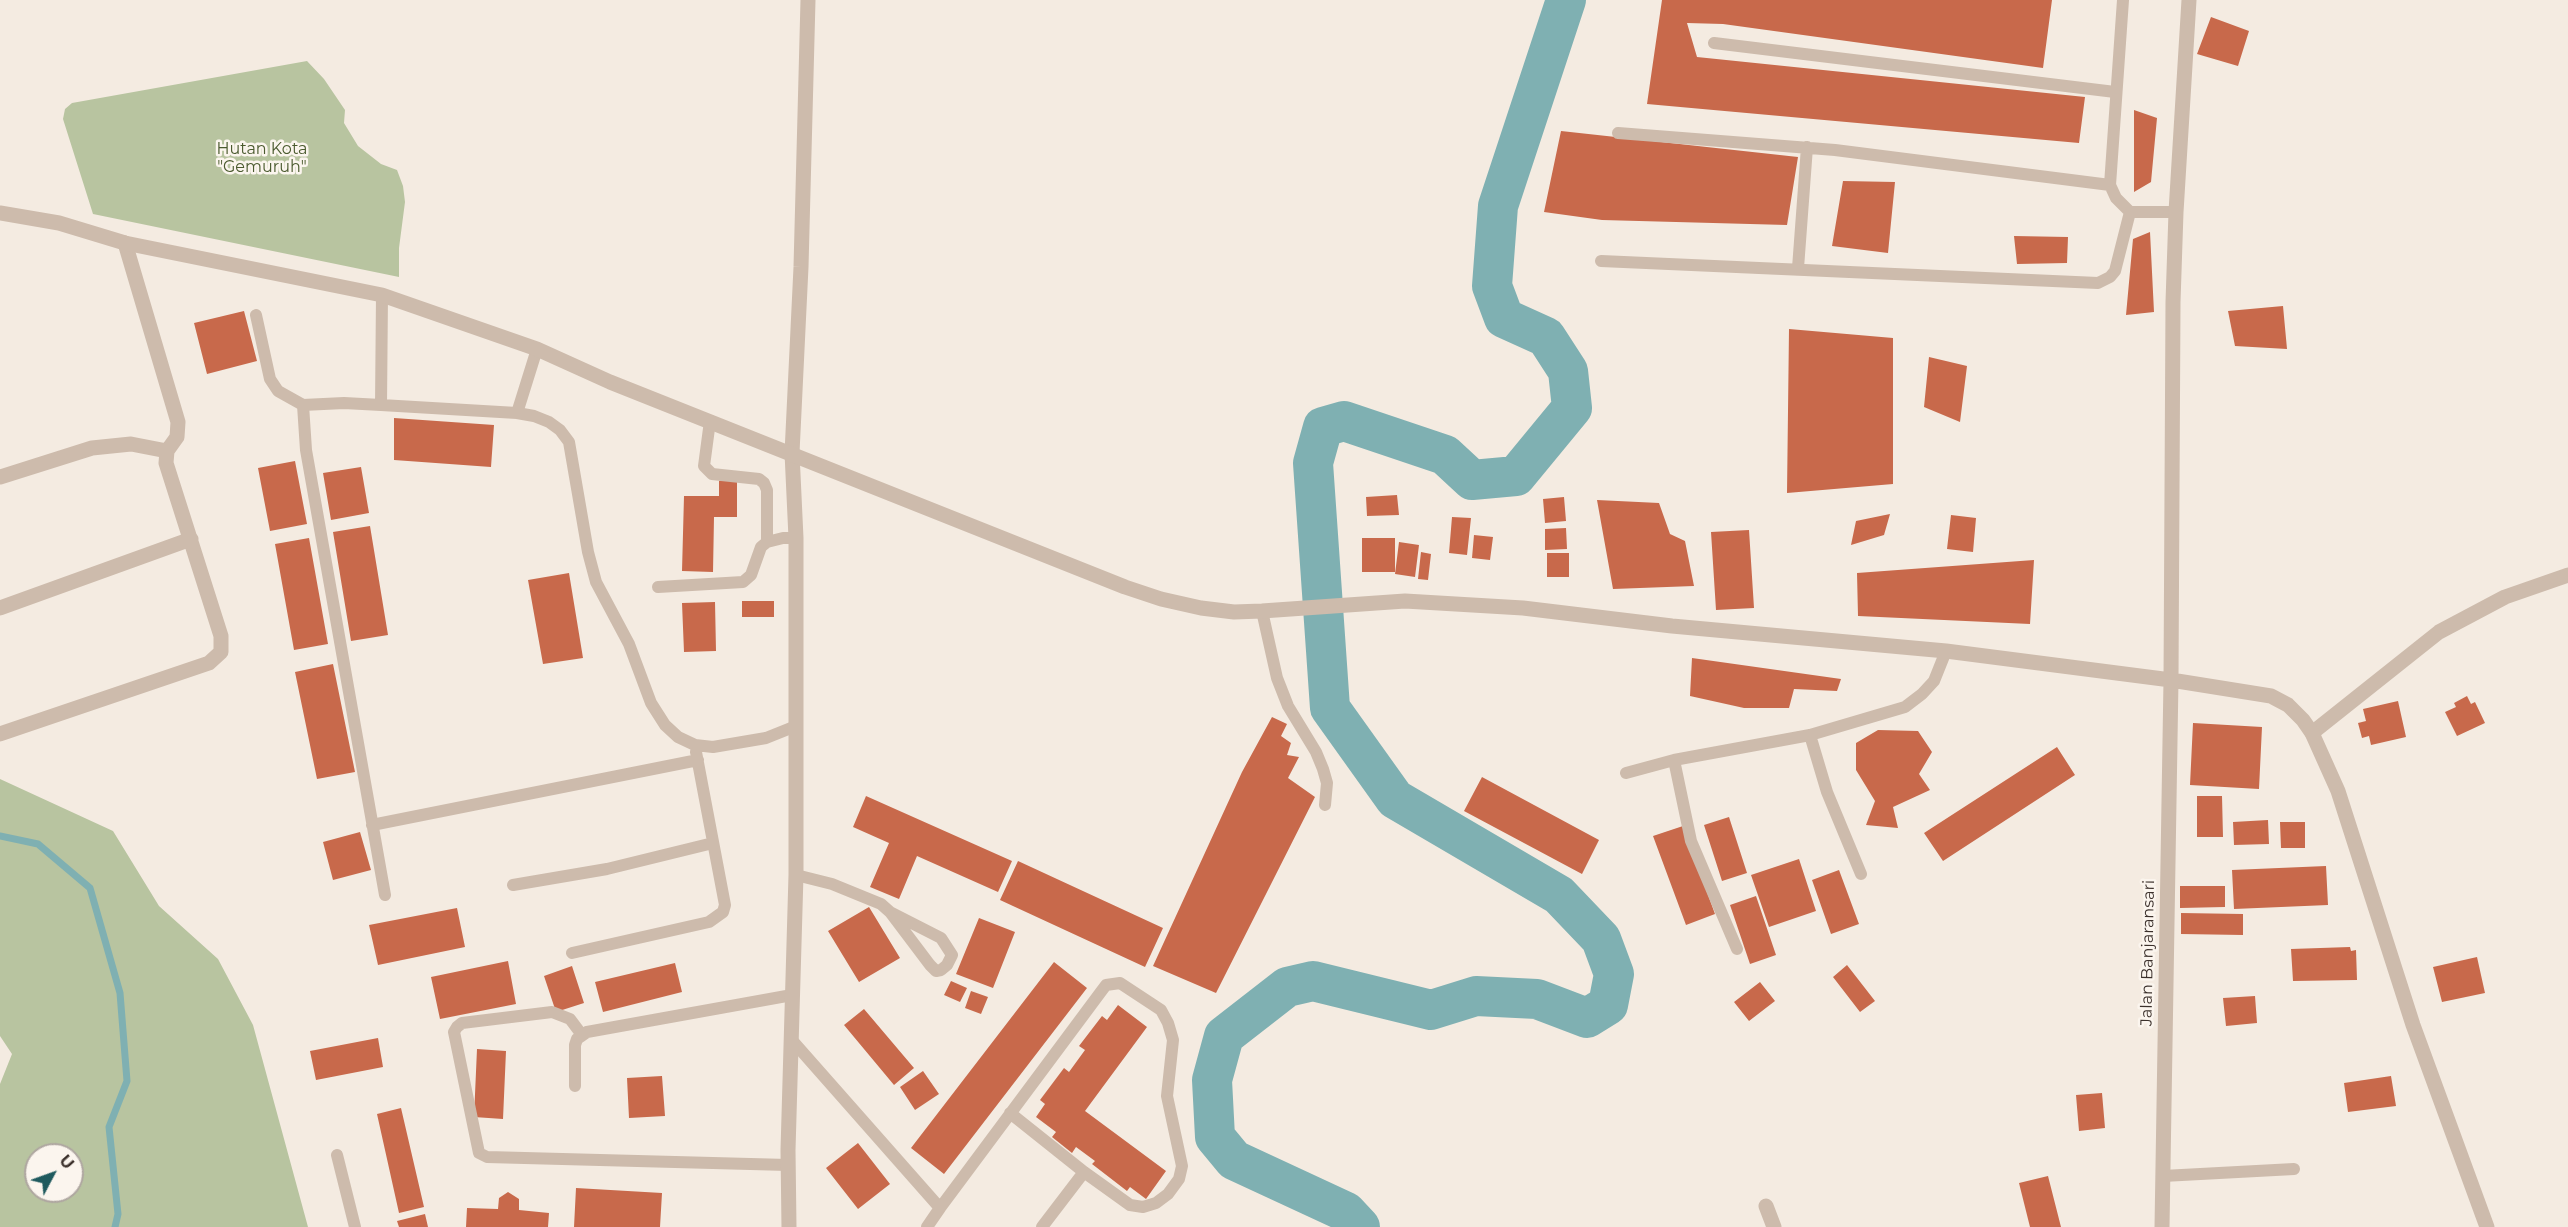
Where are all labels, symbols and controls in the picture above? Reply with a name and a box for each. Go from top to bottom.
park label: Hutan Kota "Gemuruh" [216,139,308,177]
street label: Jalan Banjaransari [2137,880,2159,1026]
north arrow [24,1143,84,1203]
text: U [55,1151,78,1173]

